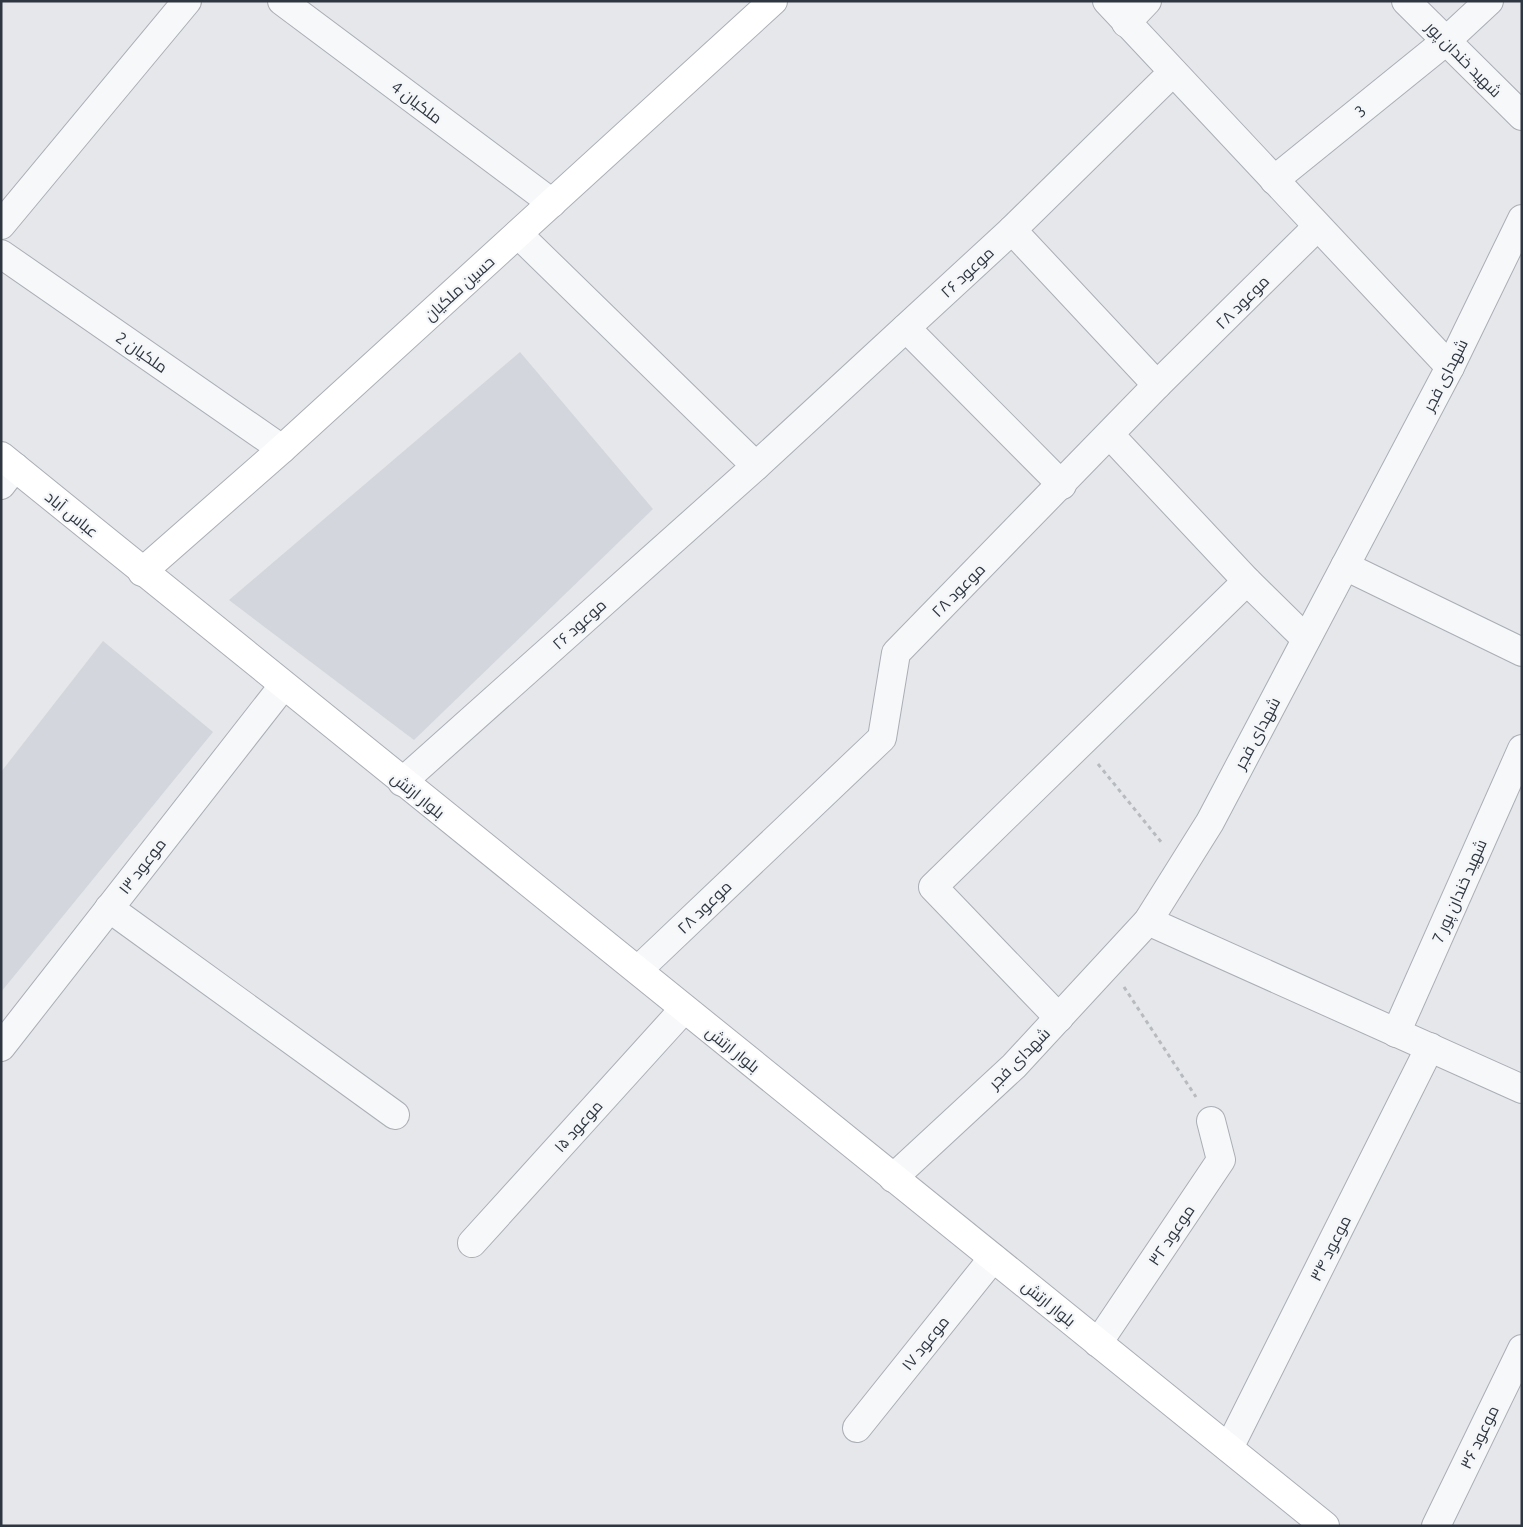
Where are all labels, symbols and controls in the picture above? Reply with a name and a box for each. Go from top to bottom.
street label: شهید خندان پور [1420,17,1505,103]
street label: ملکیان 4 [387,77,446,128]
street label: 3 [1351,101,1369,121]
street label: موعود ۲۶ [937,243,998,302]
street label: حسین ملکیان [420,252,499,326]
street label: موعود ۲۸ [1212,272,1273,333]
street label: ملکیان 2 [112,328,171,378]
street label: شهدای فجر [1419,336,1473,416]
street label: عباس آباد [41,487,102,542]
street label: موعود ۲۸ [928,560,989,621]
street label: موعود ۲۶ [549,595,610,653]
street label: شهدای فجر [1230,694,1285,774]
street label: بلوار ارتش [386,768,448,823]
street label: موعود ۱۳ [115,835,170,898]
street label: شهید خندان پور 7 [1428,836,1493,947]
street label: موعود ۲۸ [673,877,735,938]
street label: بلوار ارتش [701,1022,763,1077]
street label: شهدای فجر [984,1024,1055,1094]
street label: موعود ۱۵ [550,1096,607,1156]
street label: موعود ۳۲ [1144,1201,1199,1269]
street label: موعود ۳۴ [1306,1212,1355,1284]
street label: بلوار ارتش [1017,1276,1079,1331]
street label: موعود ۱۷ [898,1312,953,1374]
street label: موعود ۳۶ [1456,1402,1503,1472]

